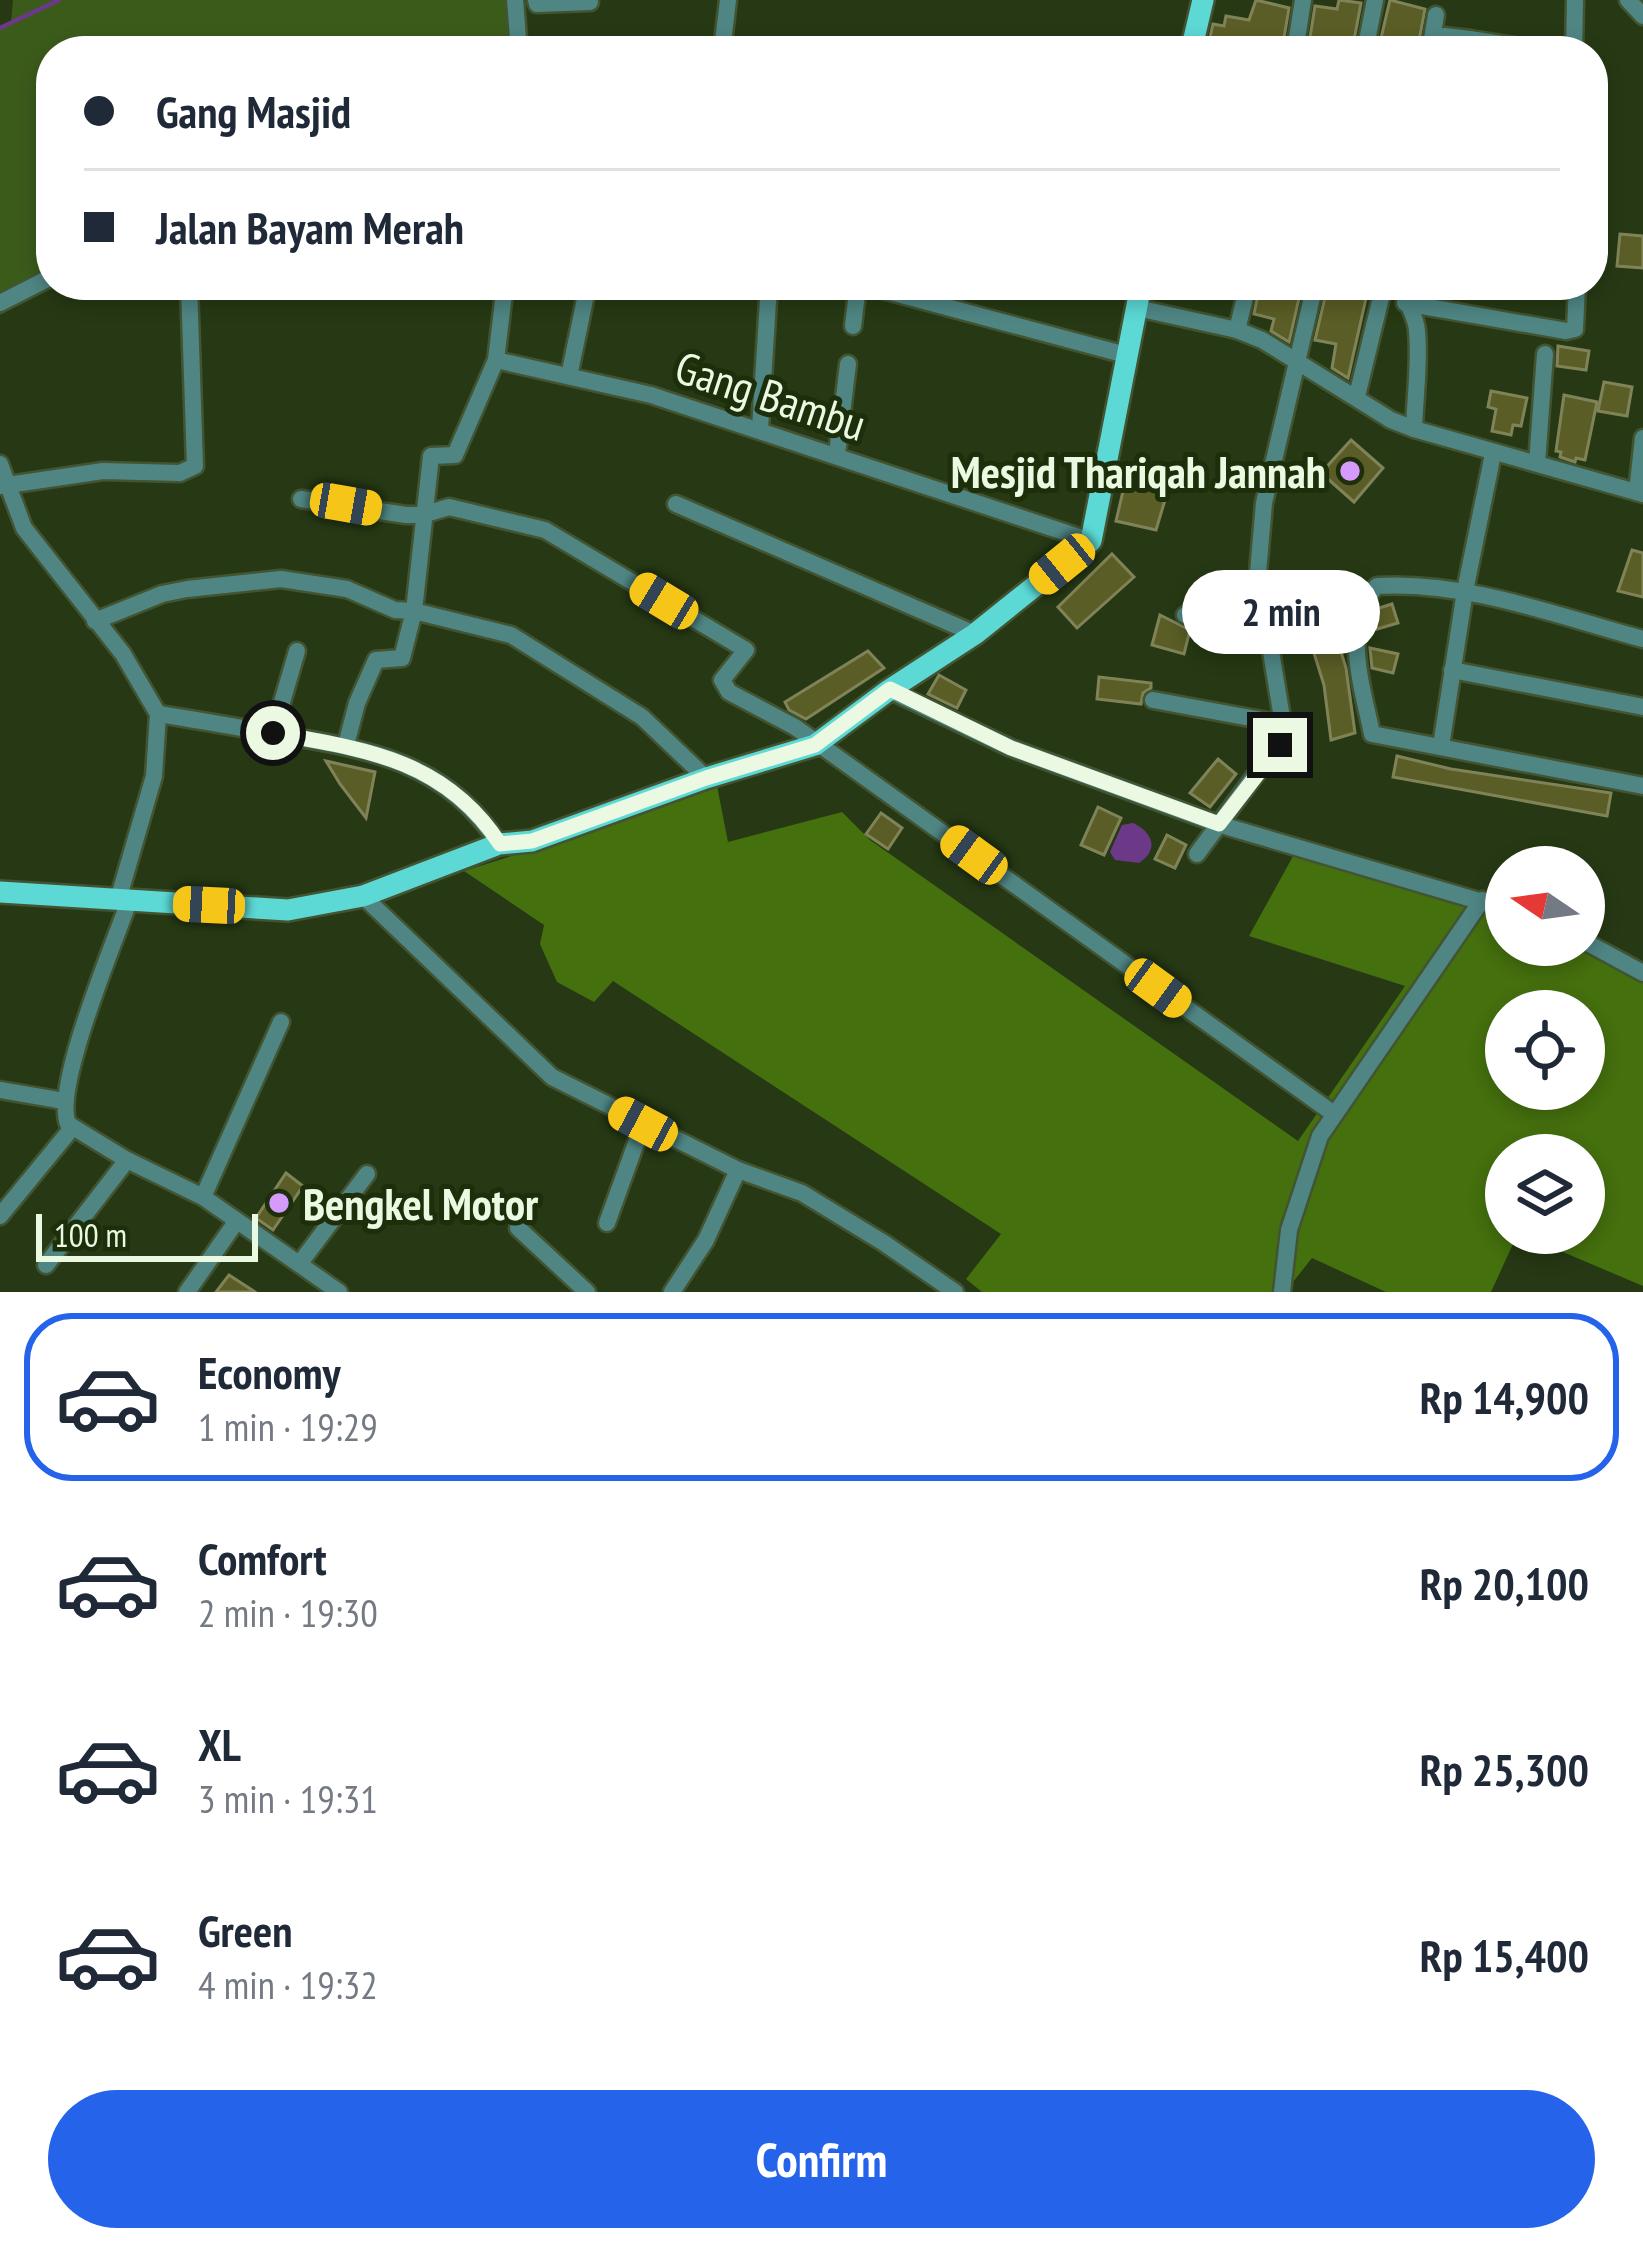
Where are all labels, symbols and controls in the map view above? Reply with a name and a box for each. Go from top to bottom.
text: Gang Masjid [156,82,351,140]
text: Jalan Bayam Merah [156,198,464,256]
street label: Gang Bambu [669,337,873,453]
place label: Mesjid Thariqah Jannah [951,442,1326,500]
marker: Mesjid Thariqah Jannah [1337,458,1363,484]
car [307,480,385,528]
car [1023,527,1101,601]
car [624,567,704,635]
callout: 2 min [1181,571,1379,655]
text: 2 min [1242,586,1320,637]
route start [246,706,300,760]
route end [1253,718,1307,772]
car [934,819,1014,891]
north arrow [1485,846,1605,966]
map controls [1485,846,1605,1254]
car [172,885,246,925]
car [1118,952,1198,1024]
button: locate [1485,990,1605,1110]
car [603,1091,683,1157]
button: layers [1485,1134,1605,1254]
place label: Bengkel Motor [303,1174,539,1232]
marker: Bengkel Motor [266,1190,292,1216]
scale bar [36,1208,258,1261]
text: 100 m [54,1213,127,1256]
icon: car [54,1343,162,1451]
text: Economy [198,1343,341,1401]
text: Rp 14,900 [1420,1368,1589,1426]
text: 1 min · 19:29 [198,1401,378,1452]
icon: car [54,1529,162,1637]
text: Comfort [198,1529,327,1587]
text: Rp 20,100 [1420,1554,1589,1612]
text: 2 min · 19:30 [198,1587,378,1638]
icon: car [54,1715,162,1823]
text: XL [198,1715,241,1773]
text: Rp 25,300 [1420,1740,1589,1798]
text: 3 min · 19:31 [198,1773,378,1824]
icon: car [54,1901,162,2009]
text: Green [198,1901,293,1959]
text: Rp 15,400 [1420,1926,1589,1984]
text: 4 min · 19:32 [198,1959,378,2010]
button: Confirm [48,2090,1595,2228]

